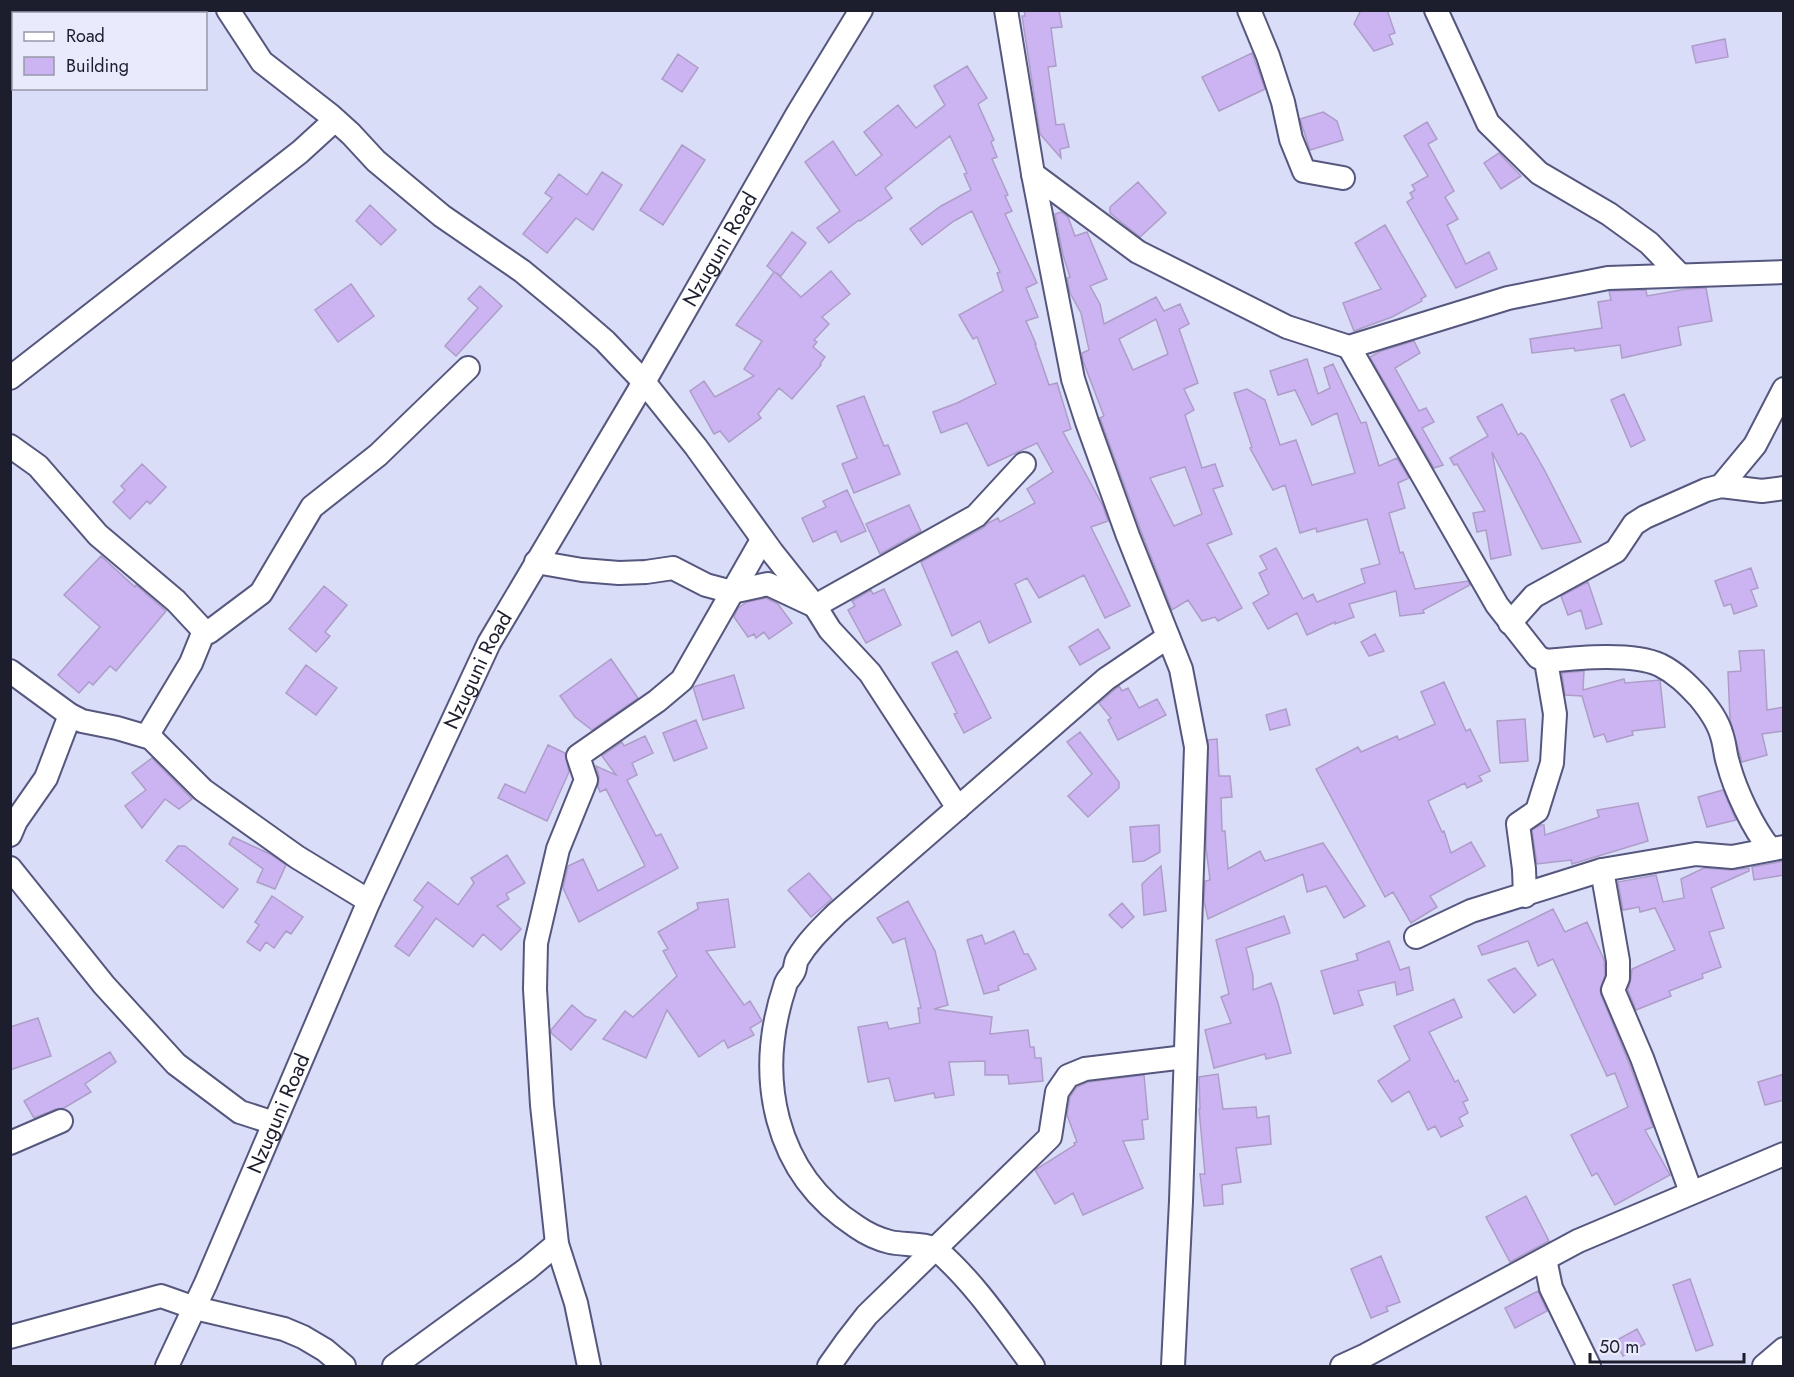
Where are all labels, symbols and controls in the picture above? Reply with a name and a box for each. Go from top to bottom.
legend [12,12,207,90]
text: Road [66,23,105,49]
text: Building [66,53,129,79]
street label: Nzuguni Road [675,186,765,312]
street label: Nzuguni Road [436,606,519,734]
street label: Nzuguni Road [239,1049,317,1178]
scale bar [1590,1326,1744,1364]
text: 50 m [1599,1334,1639,1360]

